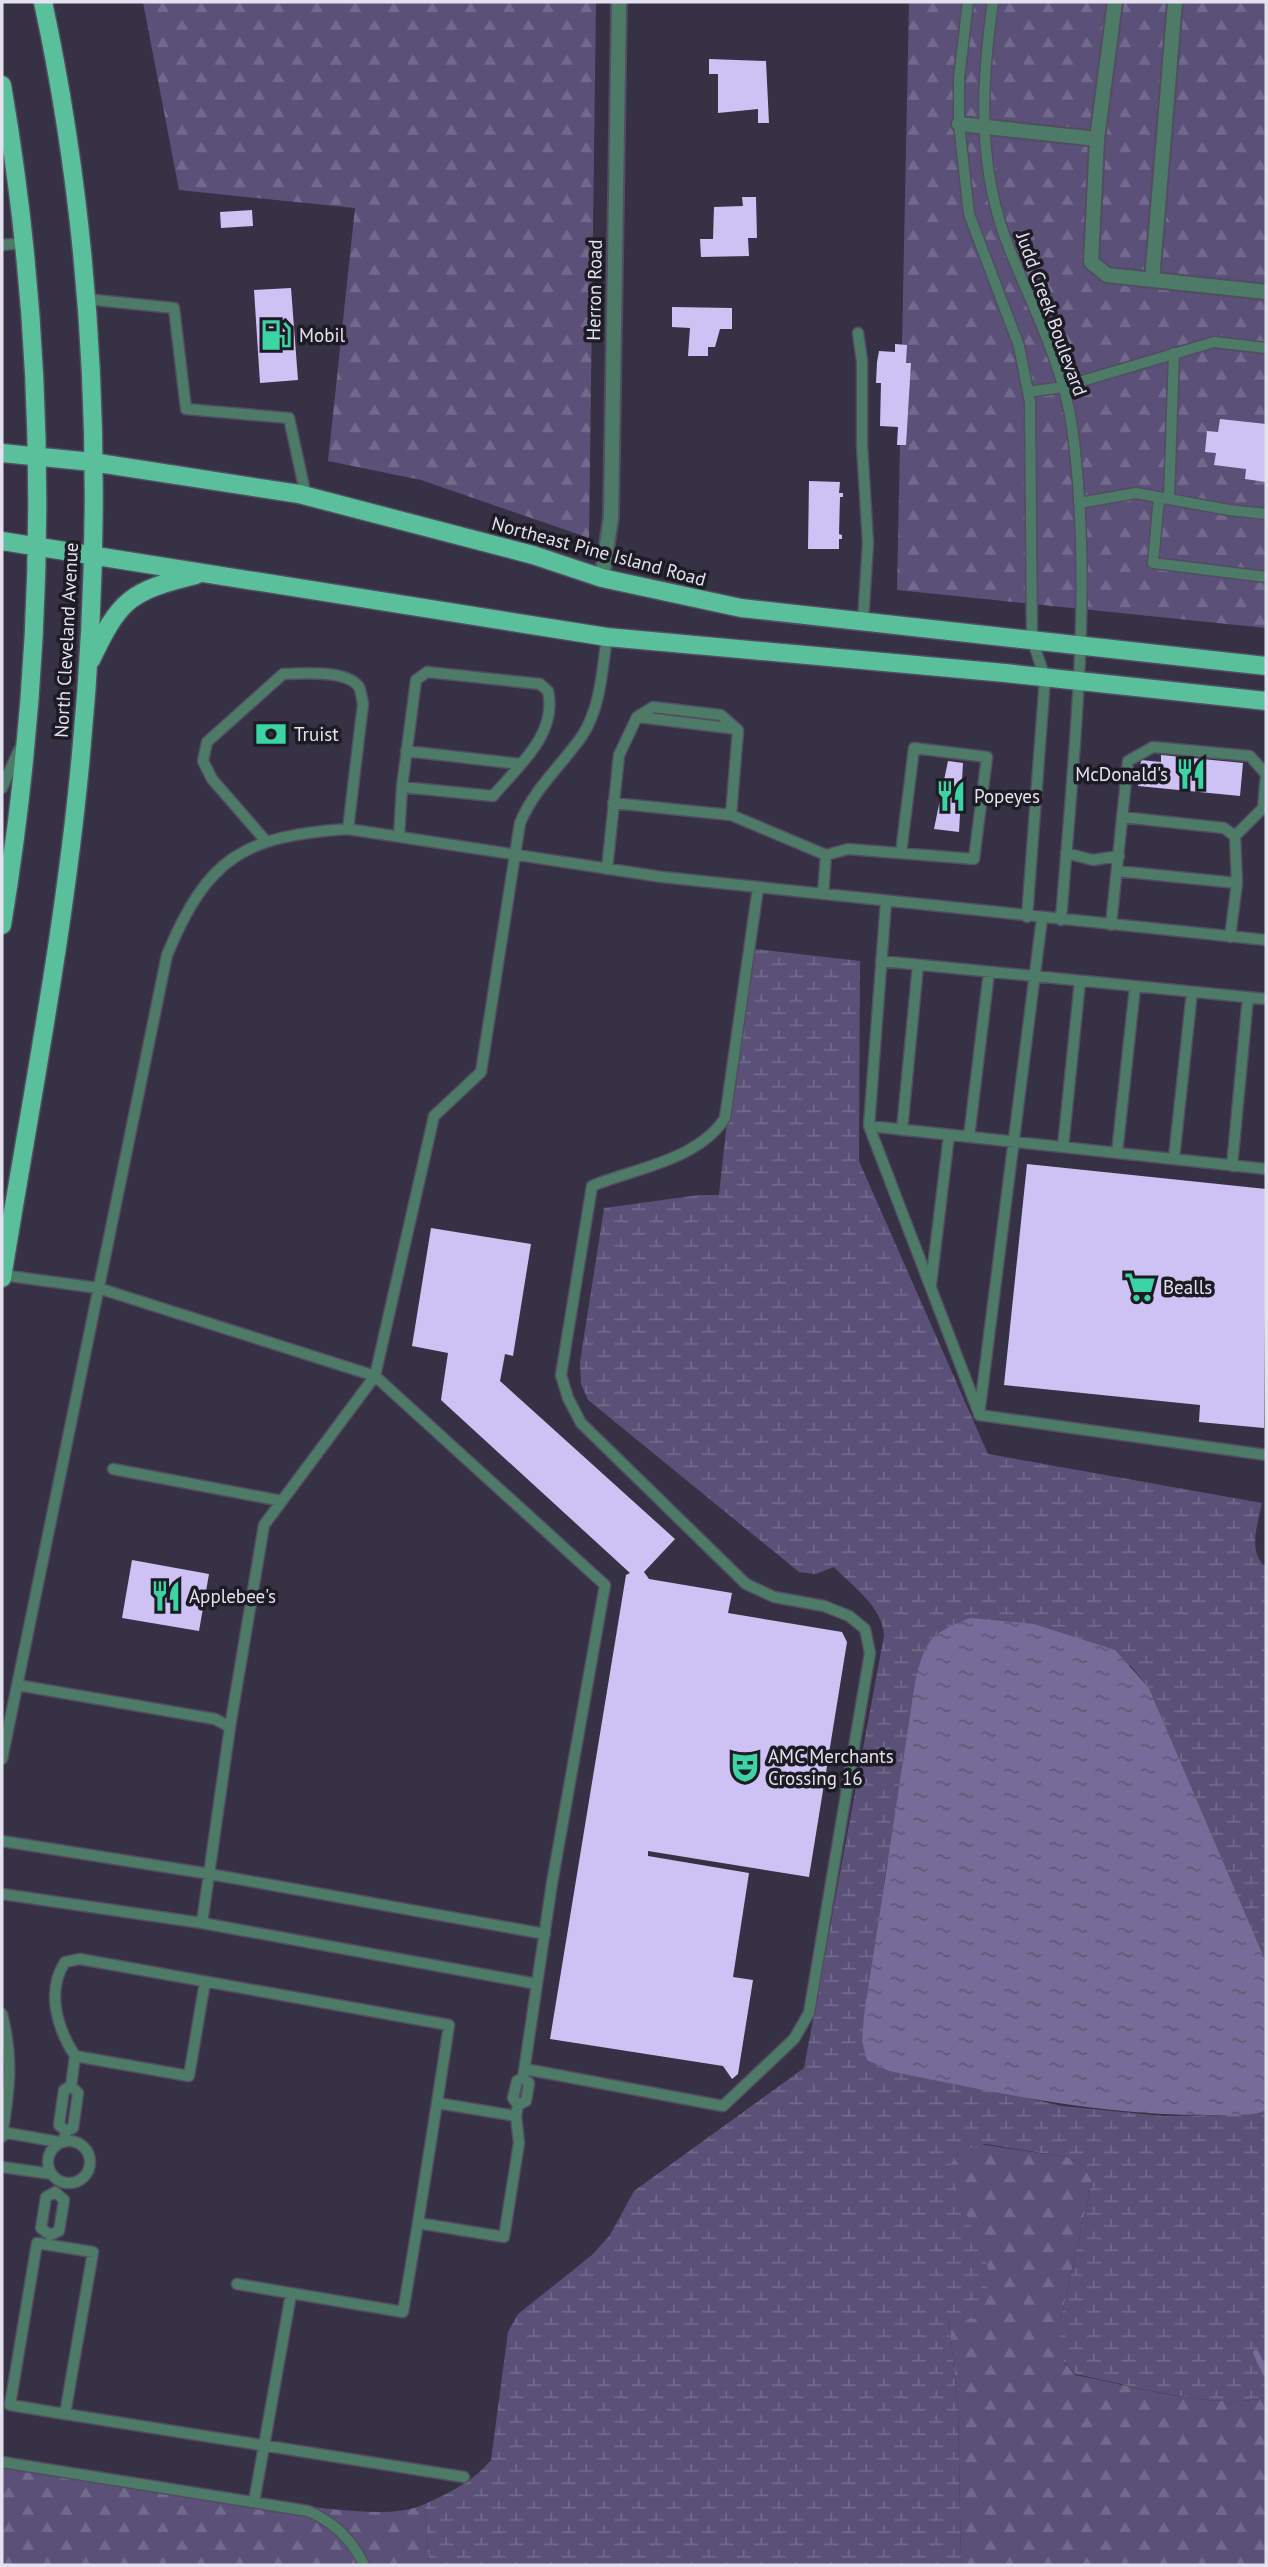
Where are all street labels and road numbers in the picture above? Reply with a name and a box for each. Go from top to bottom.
street label: Judd Creek Boulevard [1011,228,1093,399]
street label: Herron Road [581,239,607,341]
street label: Northeast Pine Island Road [489,511,709,591]
street label: North Cleveland Avenue [49,542,83,738]

